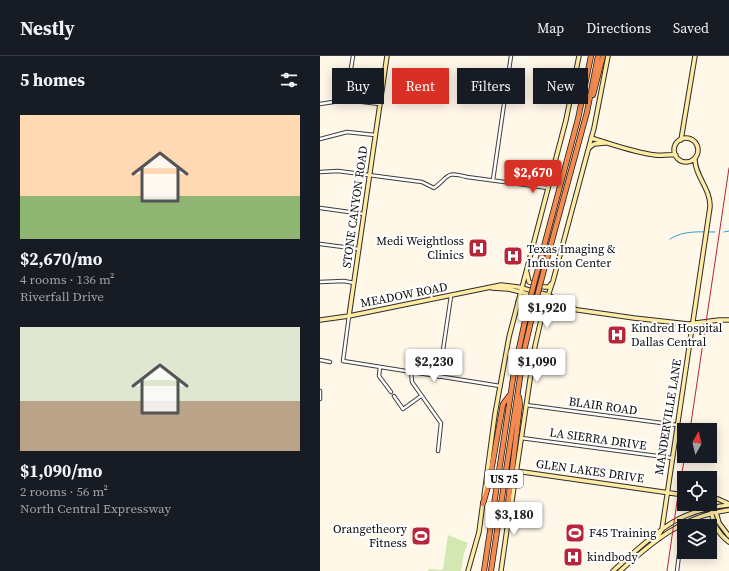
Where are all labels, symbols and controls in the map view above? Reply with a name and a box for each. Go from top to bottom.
text: Nestly [20,15,75,41]
text: Map [537,18,564,38]
text: Directions [586,18,651,38]
text: Saved [673,18,709,38]
text: 5 homes [20,68,85,92]
chip: Buy [332,68,384,104]
chip: Rent [392,68,449,104]
chip: Filters [457,68,525,104]
chip: New [533,68,588,104]
icon: filters [278,69,300,91]
icon: home [124,141,196,213]
street label: STONE CANYON ROAD [339,145,371,269]
pin: $2,670 [500,160,566,194]
text: $2,670 [513,164,553,181]
place label: Medi Weightloss Clinics [376,233,464,263]
hospital icon: Medi Weightloss Clinics [467,237,489,259]
place label: Texas Imaging & Infusion Center [527,241,616,271]
hospital icon: Texas Imaging & Infusion Center [502,245,524,267]
text: $2,670/mo [20,247,102,271]
text: 4 rooms · 136 m² [20,271,115,288]
street label: MEADOW ROAD [359,279,449,311]
text: Riverfall Drive [20,288,104,305]
pin: $1,920 [514,295,580,329]
text: $1,920 [527,299,567,316]
place label: Kindred Hospital Dallas Central [631,320,723,350]
hospital icon: Kindred Hospital Dallas Central [606,324,628,346]
pin: $2,230 [401,349,467,383]
pin: $1,090 [504,349,570,383]
icon: home [124,353,196,425]
text: $2,230 [414,353,454,370]
text: $1,090 [517,353,557,370]
street label: MANDERVILLE LANE [651,358,685,476]
street label: BLAIR ROAD [568,393,638,419]
north arrow [677,423,717,463]
map controls [677,423,717,559]
street label: LA SIERRA DRIVE [548,424,648,454]
street label: GLEN LAKES DRIVE [535,456,645,486]
text: $1,090/mo [20,459,102,483]
road number: US 75 [485,470,523,488]
button: locate [677,471,717,511]
text: 2 rooms · 56 m² [20,483,108,500]
text: North Central Expressway [20,500,171,517]
pin: $3,180 [481,502,547,536]
text: $3,180 [494,506,534,523]
button: layers [677,519,717,559]
place label: Orangetheory Fitness [333,521,408,551]
sports icon: F45 Training [564,522,586,544]
sports icon: Orangetheory Fitness [410,525,432,547]
place label: F45 Training [589,525,656,541]
hospital icon: kindbody [562,546,584,568]
place label: kindbody [587,549,638,565]

